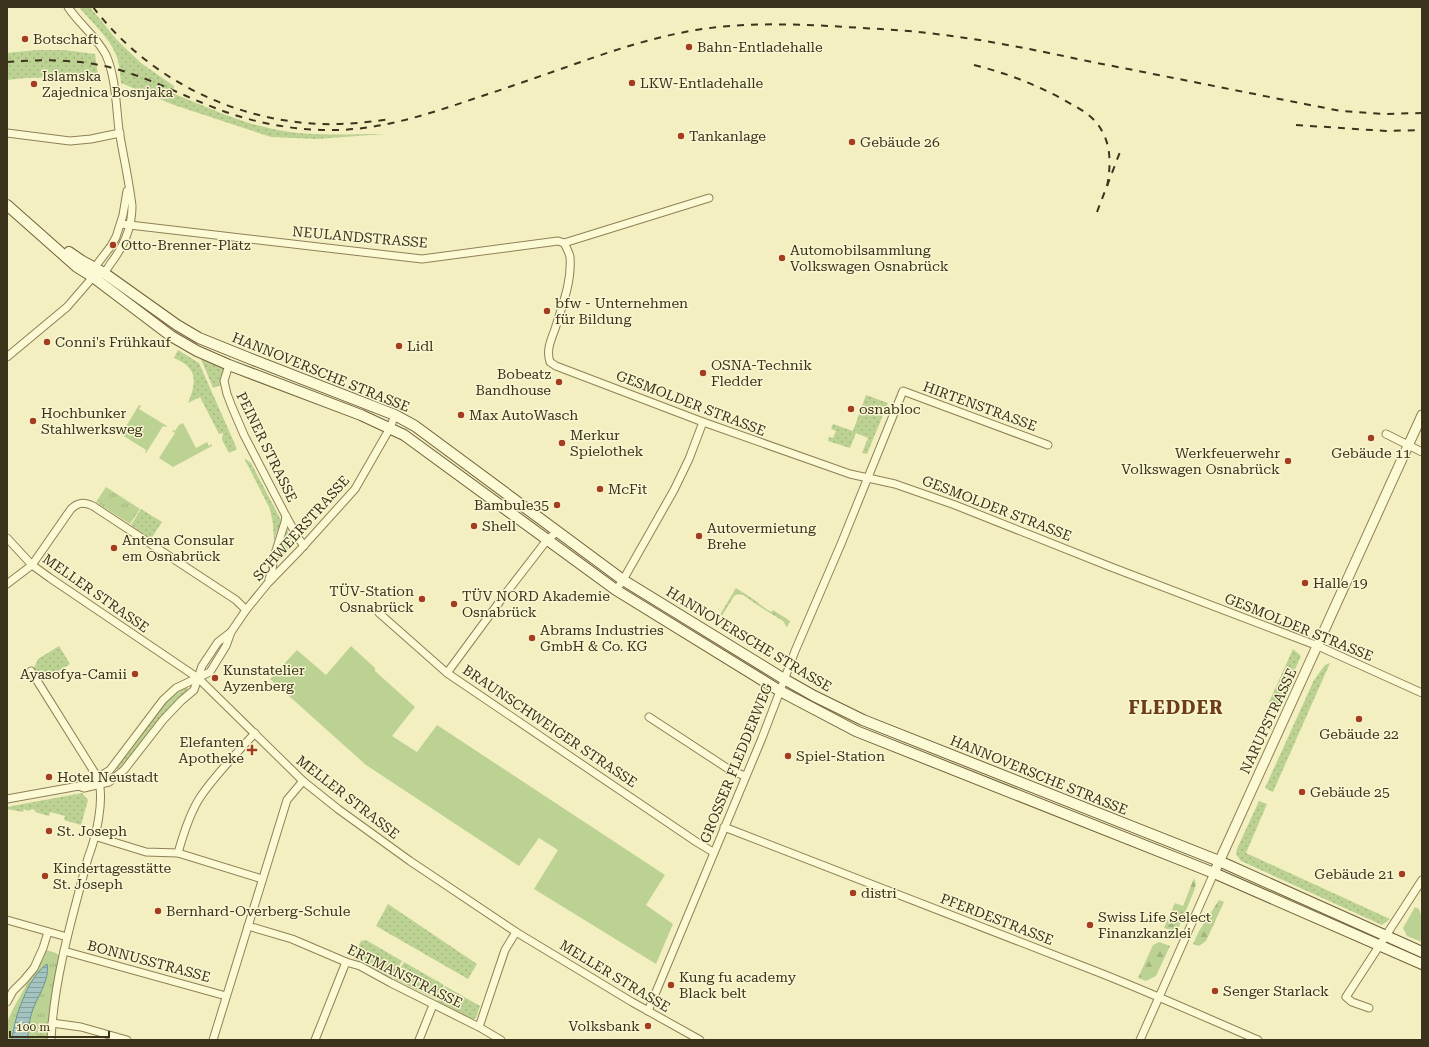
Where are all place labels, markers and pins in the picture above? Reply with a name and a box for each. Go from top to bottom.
place label: Botschaft [33,31,98,47]
marker: Botschaft [20,34,30,44]
place label: Bahn-Entladehalle [697,39,823,55]
marker: Bahn-Entladehalle [684,42,694,52]
place label: Islamska Zajednica Bosnjaka [42,68,174,100]
place label: LKW-Entladehalle [640,75,764,91]
marker: LKW-Entladehalle [627,78,637,88]
marker: Islamska Zajednica Bosnjaka [29,79,39,89]
place label: Tankanlage [689,128,766,144]
marker: Tankanlage [676,131,686,141]
place label: Gebäude 26 [860,134,940,150]
marker: Gebäude 26 [847,137,857,147]
place label: Otto-Brenner-Platz [121,237,251,253]
marker: Otto-Brenner-Platz [108,240,118,250]
place label: Automobilsammlung Volkswagen Osnabrück [790,242,949,274]
marker: Automobilsammlung Volkswagen Osnabrück [777,253,787,263]
place label: bfw - Unternehmen für Bildung [555,295,688,327]
marker: bfw - Unternehmen für Bildung [542,306,552,316]
place label: Conni's Frühkauf [55,334,171,350]
marker: Conni's Frühkauf [42,337,52,347]
place label: Lidl [407,338,434,354]
marker: Lidl [394,341,404,351]
place label: OSNA-Technik Fledder [711,357,812,389]
place label: Bobeatz Bandhouse [475,366,551,398]
marker: OSNA-Technik Fledder [698,368,708,378]
marker: Bobeatz Bandhouse [554,377,564,387]
place label: osnabloc [859,401,921,417]
marker: osnabloc [846,404,856,414]
place label: Hochbunker Stahlwerksweg [41,405,143,437]
place label: Max AutoWasch [469,407,578,423]
marker: Max AutoWasch [456,410,466,420]
marker: Hochbunker Stahlwerksweg [28,416,38,426]
place label: Merkur Spielothek [570,427,644,459]
marker: Gebäude 11 [1366,433,1376,443]
marker: Merkur Spielothek [557,438,567,448]
place label: Werkfeuerwehr Volkswagen Osnabrück [1121,445,1280,477]
place label: Gebäude 11 [1331,445,1411,461]
marker: Werkfeuerwehr Volkswagen Osnabrück [1283,456,1293,466]
place label: McFit [608,481,647,497]
marker: McFit [595,484,605,494]
place label: Bambule35 [474,497,549,513]
marker: Bambule35 [552,500,562,510]
place label: Shell [482,518,517,534]
place label: Autovermietung Brehe [707,520,816,552]
marker: Shell [469,521,479,531]
marker: Autovermietung Brehe [694,531,704,541]
place label: Antena Consular em Osnabrück [122,532,235,564]
marker: Antena Consular em Osnabrück [109,543,119,553]
place label: Halle 19 [1313,575,1368,591]
marker: Halle 19 [1300,578,1310,588]
place label: TÜV-Station Osnabrück [329,583,414,615]
place label: TÜV NORD Akademie Osnabrück [462,588,610,620]
marker: TÜV-Station Osnabrück [417,594,427,604]
marker: TÜV NORD Akademie Osnabrück [449,599,459,609]
place label: Abrams Industries GmbH & Co. KG [540,622,664,654]
marker: Abrams Industries GmbH & Co. KG [527,633,537,643]
place label: Kunstatelier Ayzenberg [223,662,305,694]
place label: Ayasofya-Camii [20,666,128,682]
marker: Ayasofya-Camii [130,669,140,679]
marker: Kunstatelier Ayzenberg [210,673,220,683]
marker: Gebäude 22 [1354,714,1364,724]
place label: Gebäude 22 [1319,726,1399,742]
place label: Elefanten Apotheke [179,734,244,766]
marker: Elefanten Apotheke [247,745,257,755]
place label: Spiel-Station [796,748,885,764]
marker: Spiel-Station [783,751,793,761]
place label: Hotel Neustadt [57,769,159,785]
marker: Hotel Neustadt [44,772,54,782]
place label: Gebäude 25 [1310,784,1390,800]
marker: Gebäude 25 [1297,787,1307,797]
place label: St. Joseph [57,823,127,839]
marker: St. Joseph [44,826,54,836]
place label: Kindertagesstätte St. Joseph [53,860,172,892]
place label: Gebäude 21 [1314,866,1394,882]
marker: Gebäude 21 [1397,869,1407,879]
marker: Kindertagesstätte St. Joseph [40,871,50,881]
place label: distri [861,885,897,901]
marker: distri [848,888,858,898]
place label: Bernhard-Overberg-Schule [166,903,351,919]
marker: Bernhard-Overberg-Schule [153,906,163,916]
place label: Swiss Life Select Finanzkanzlei [1098,909,1211,941]
marker: Swiss Life Select Finanzkanzlei [1085,920,1095,930]
place label: Kung fu academy Black belt [679,969,797,1001]
marker: Kung fu academy Black belt [666,980,676,990]
place label: Senger Starlack [1223,983,1329,999]
marker: Senger Starlack [1210,986,1220,996]
place label: Volksbank [569,1018,640,1034]
marker: Volksbank [643,1021,653,1031]

